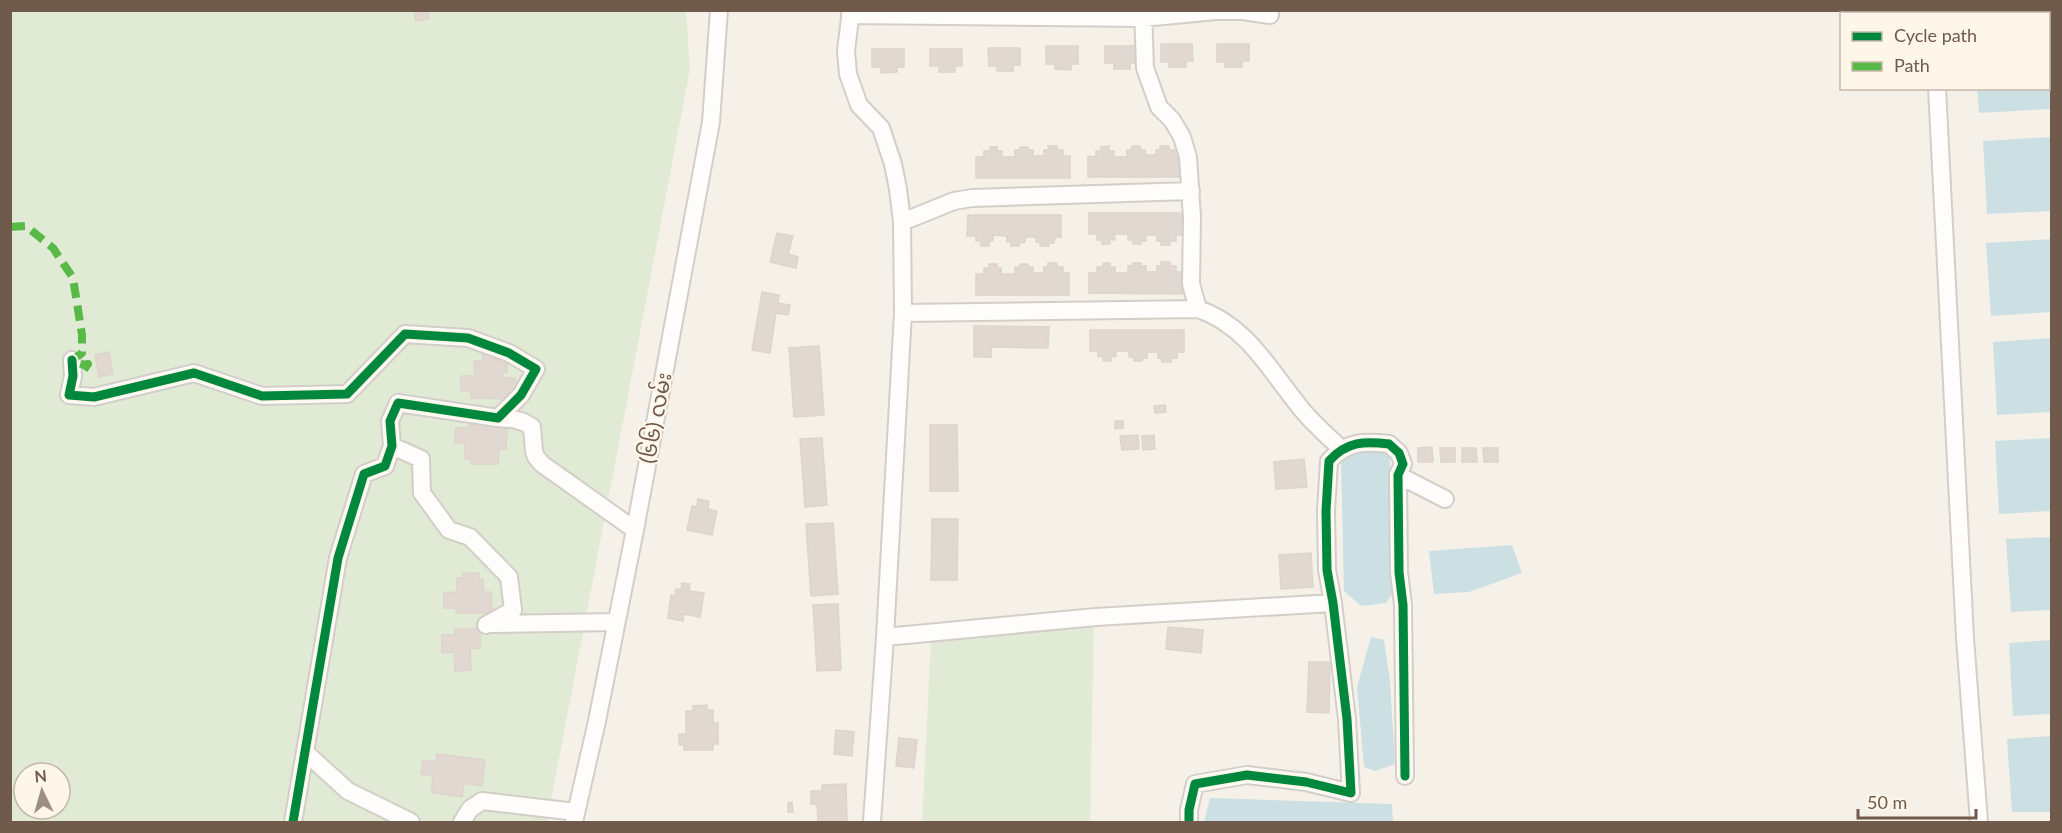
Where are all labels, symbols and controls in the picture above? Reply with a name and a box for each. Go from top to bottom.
legend [1840,12,2050,90]
text: Cycle path [1894,24,1977,46]
text: Path [1894,54,1930,76]
street label: (၆၆) လမ်း [632,370,676,465]
north arrow [12,761,72,821]
text: N [34,766,48,786]
scale bar [1858,782,1976,820]
text: 50 m [1867,791,1907,813]

